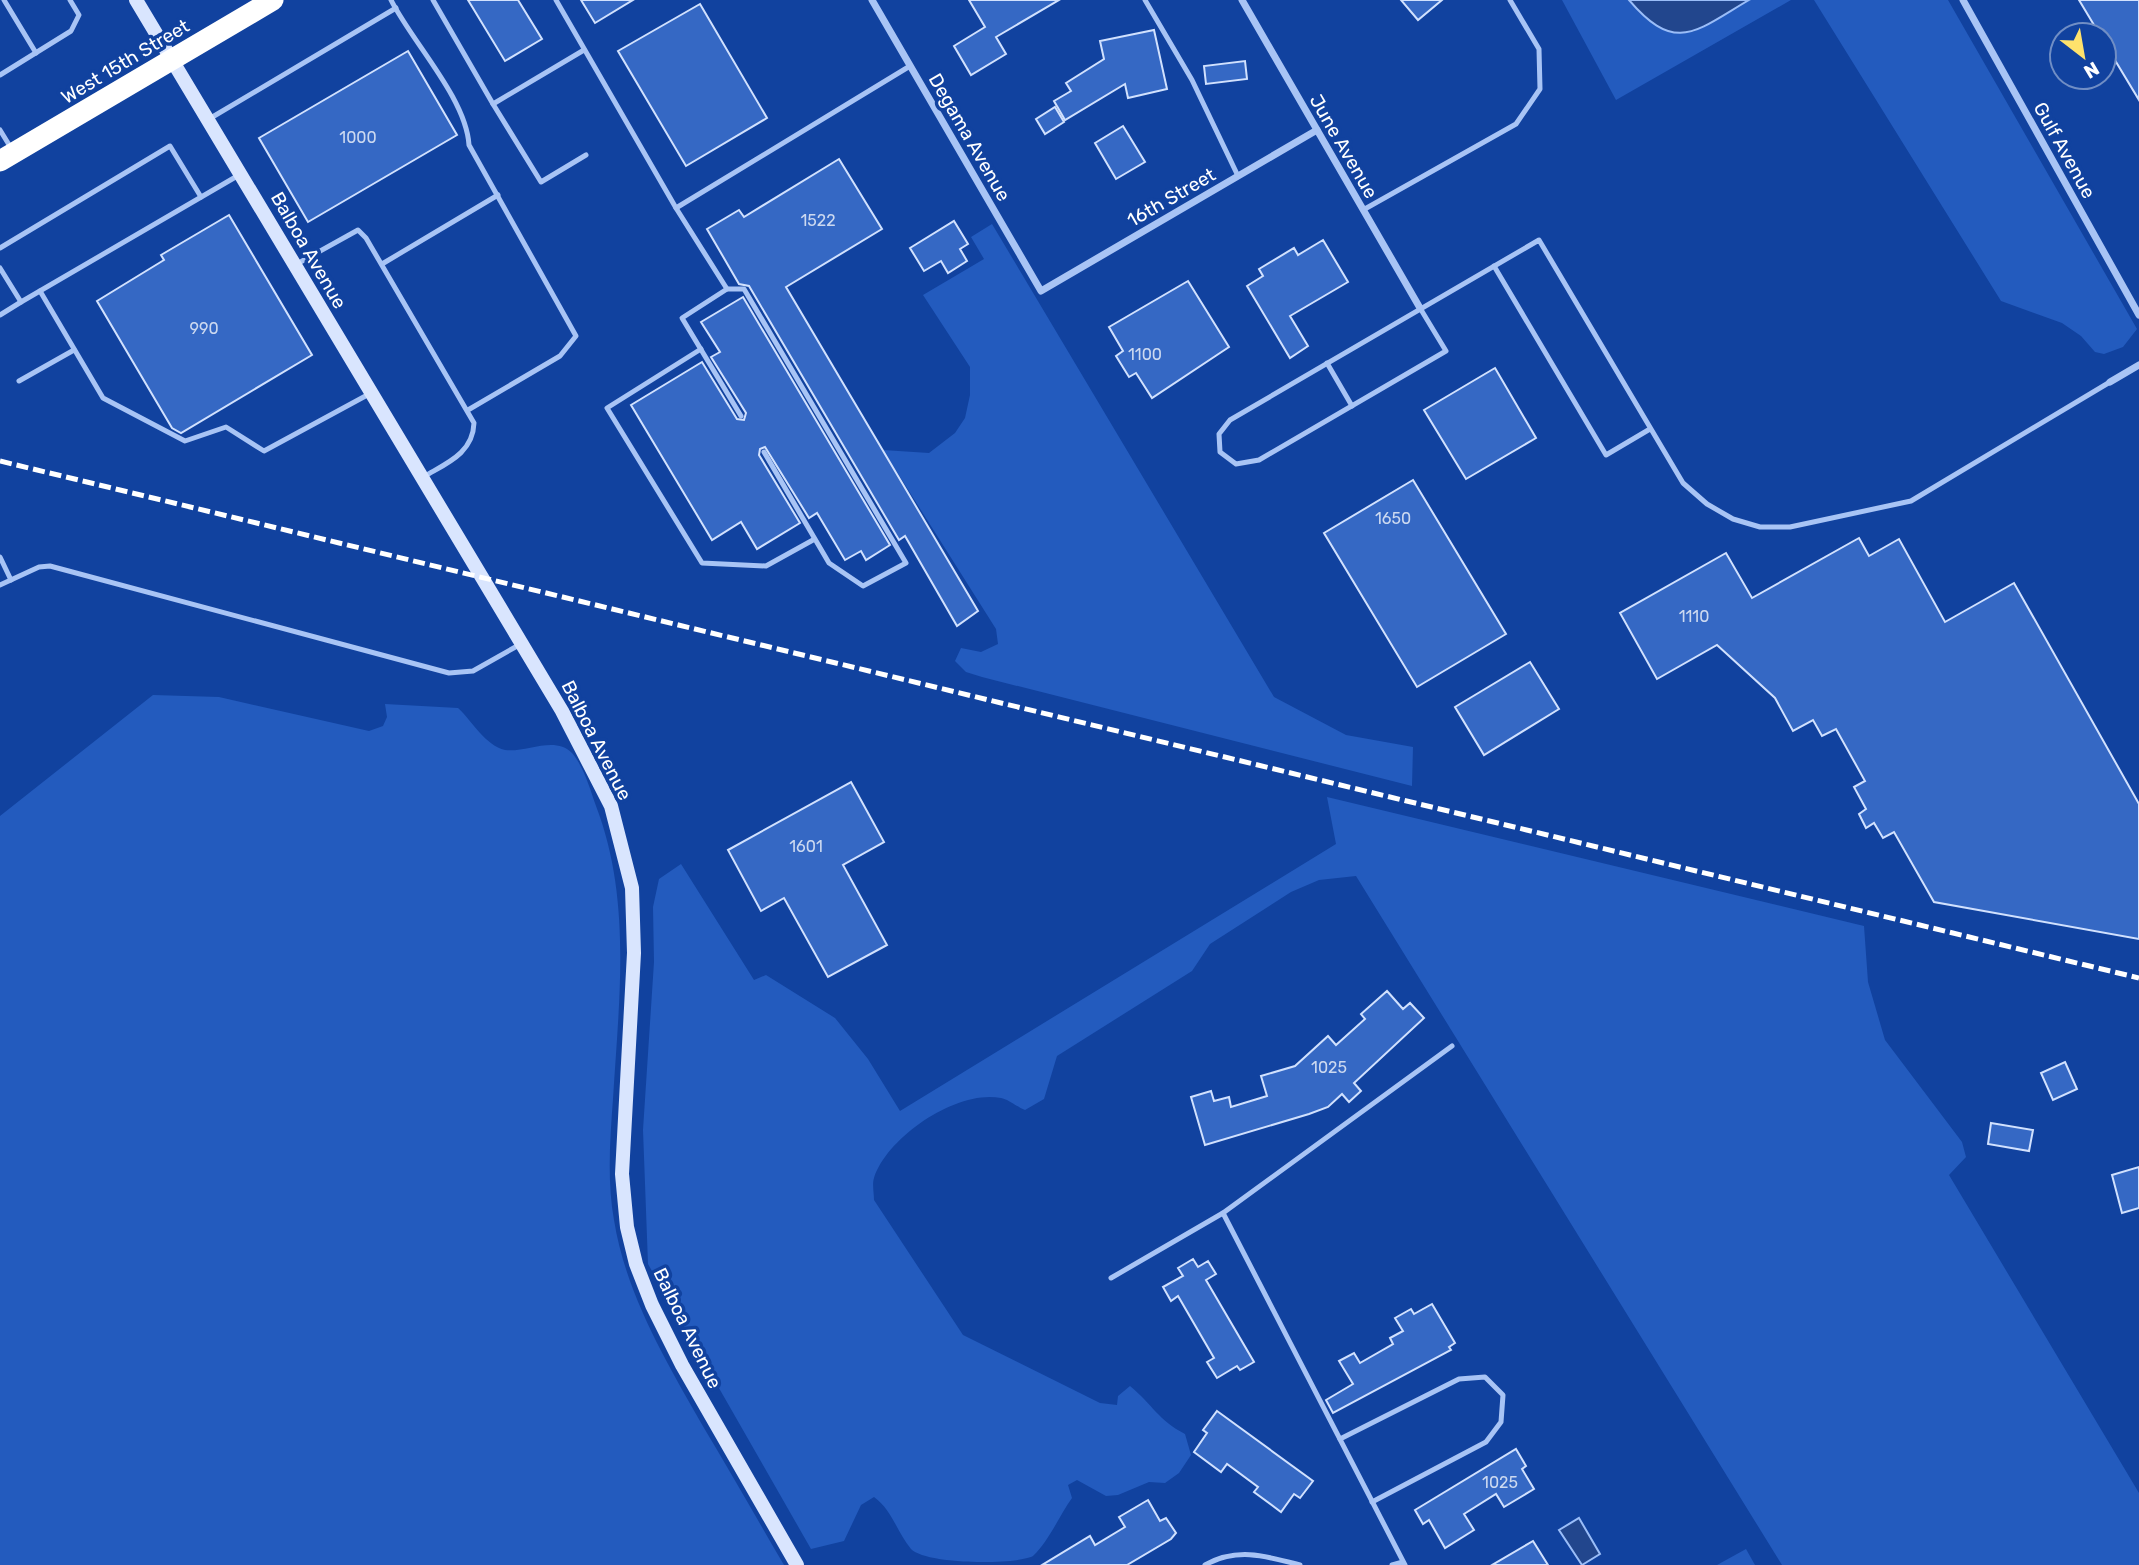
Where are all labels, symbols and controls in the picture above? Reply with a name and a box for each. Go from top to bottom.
street label: West 15th Street [57,14,194,109]
north arrow [2048,21,2118,91]
text: N [2080,57,2103,84]
street label: Degama Avenue [924,69,1015,205]
street label: June Avenue [1305,90,1383,202]
street label: Gulf Avenue [2029,98,2100,202]
house number: 1000 [339,128,377,147]
street label: 16th Street [1123,163,1220,232]
street label: Balboa Avenue [266,188,351,313]
house number: 1522 [800,211,836,230]
house number: 990 [189,319,219,338]
house number: 1100 [1128,345,1162,364]
house number: 1650 [1375,509,1411,528]
house number: 1110 [1679,607,1709,626]
street label: Balboa Avenue [557,677,637,804]
house number: 1601 [789,837,823,856]
house number: 1025 [1311,1058,1347,1077]
street label: Balboa Avenue [648,1264,727,1392]
house number: 1025 [1482,1473,1518,1492]

